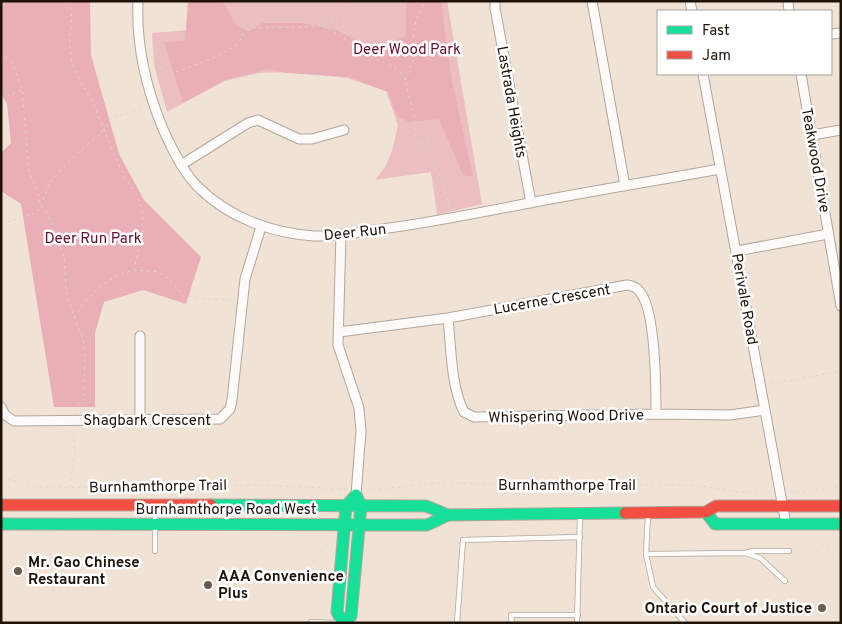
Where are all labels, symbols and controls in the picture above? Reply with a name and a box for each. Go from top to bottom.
legend [657,10,832,75]
text: Fast [702,22,730,41]
park label: Deer Wood Park [353,41,461,60]
street label: Lastrada Heights [491,45,530,160]
text: Jam [702,47,731,66]
street label: Teakwood Drive [796,106,833,214]
street label: Deer Run [323,221,387,246]
park label: Deer Run Park [44,230,142,249]
street label: Perivale Road [726,252,761,347]
street label: Lucerne Crescent [492,281,612,320]
street label: Whispering Wood Drive [488,407,644,428]
street label: Shagbark Crescent [83,412,211,431]
street label: Burnhamthorpe Trail [89,477,227,498]
street label: Burnhamthorpe Trail [498,477,636,496]
street label: Burnhamthorpe Road West [136,501,316,520]
place label: Mr. Gao Chinese Restaurant [28,554,140,590]
marker: Mr. Gao Chinese Restaurant [12,565,24,577]
place label: AAA Convenience Plus [218,568,344,604]
marker: AAA Convenience Plus [202,579,214,591]
place label: Ontario Court of Justice [644,600,812,619]
marker: Ontario Court of Justice [816,602,828,614]

